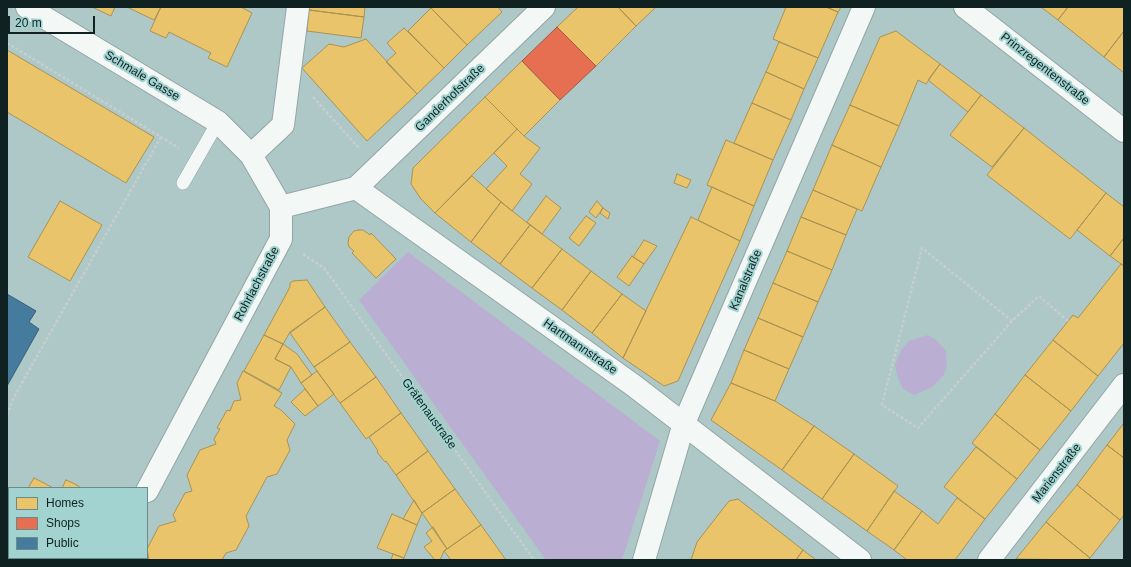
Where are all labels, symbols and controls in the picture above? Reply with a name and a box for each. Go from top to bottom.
scale bar [10,8,97,34]
text: 20 m [15,16,42,30]
street label: Prinzregentenstraße [998,30,1092,108]
street label: Schmale Gasse [102,48,182,104]
street label: Ganderhofstraße [412,61,488,135]
street label: Rohrlachstraße [231,244,283,324]
street label: Kanalstraße [727,247,765,313]
street label: Hartmannstraße [540,316,620,378]
street label: Gräfenaustraße [398,376,460,452]
street label: Marienstraße [1030,441,1084,505]
legend [8,487,148,559]
text: Homes [46,496,84,510]
text: Shops [46,516,80,530]
text: Public [46,536,79,550]

